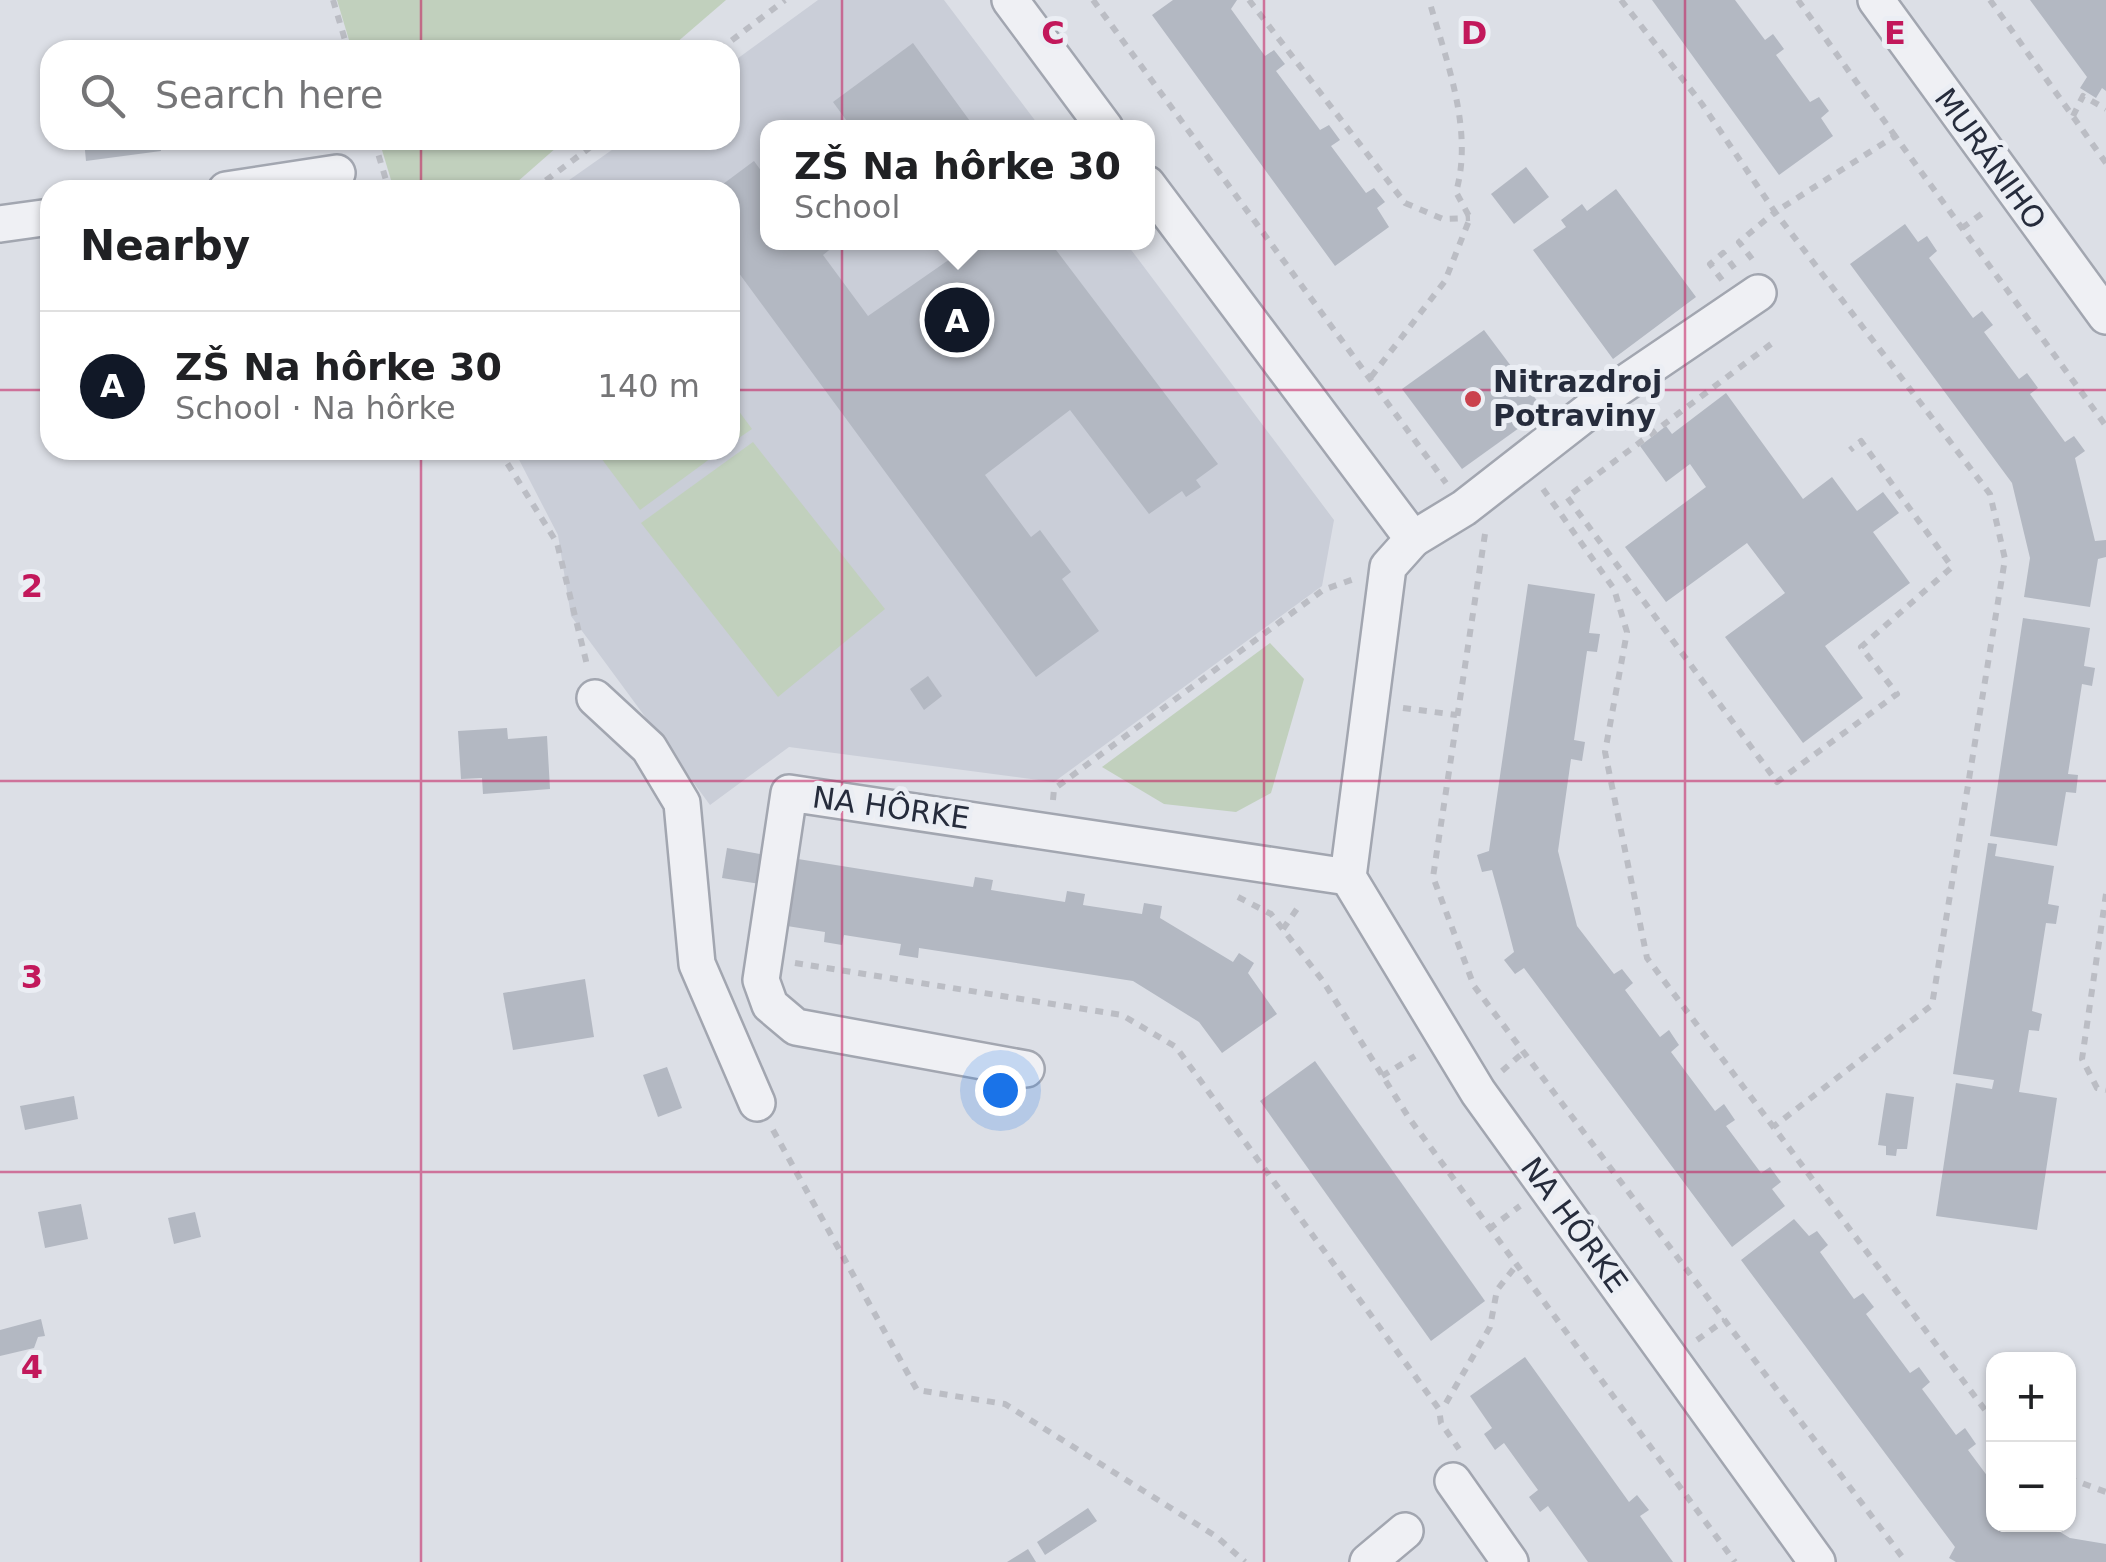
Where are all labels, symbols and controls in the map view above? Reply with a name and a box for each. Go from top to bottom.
text: C [1041,14,1065,52]
text: D [1461,14,1487,52]
text: E [1884,14,1906,52]
search box [40,40,740,150]
icon: search [75,68,130,123]
text: Search here [155,73,383,117]
street label: MURÁNIHO [1928,81,2053,236]
popup [760,120,1155,250]
text: ZŠ Na hôrke 30 [794,144,1121,188]
text: School [794,188,900,226]
text: Nearby [80,221,250,270]
pin: A [924,282,990,358]
text: ZŠ Na hôrke 30 [175,345,502,389]
place label: Nitrazdroj Potraviny [1493,364,1662,433]
text: A [100,367,125,405]
text: 140 m [598,367,700,405]
marker: Nitrazdroj Potraviny [1462,388,1484,410]
text: School · Na hôrke [175,389,456,427]
text: 2 [21,567,43,605]
street label: NA HÔRKE [810,778,972,836]
text: 3 [21,958,43,996]
your location [975,1065,1026,1116]
street label: NA HÔRKE [1514,1150,1636,1299]
text: 4 [21,1348,43,1386]
map controls [1986,1352,2076,1532]
button: + [1986,1352,2076,1442]
button: − [1986,1442,2076,1532]

